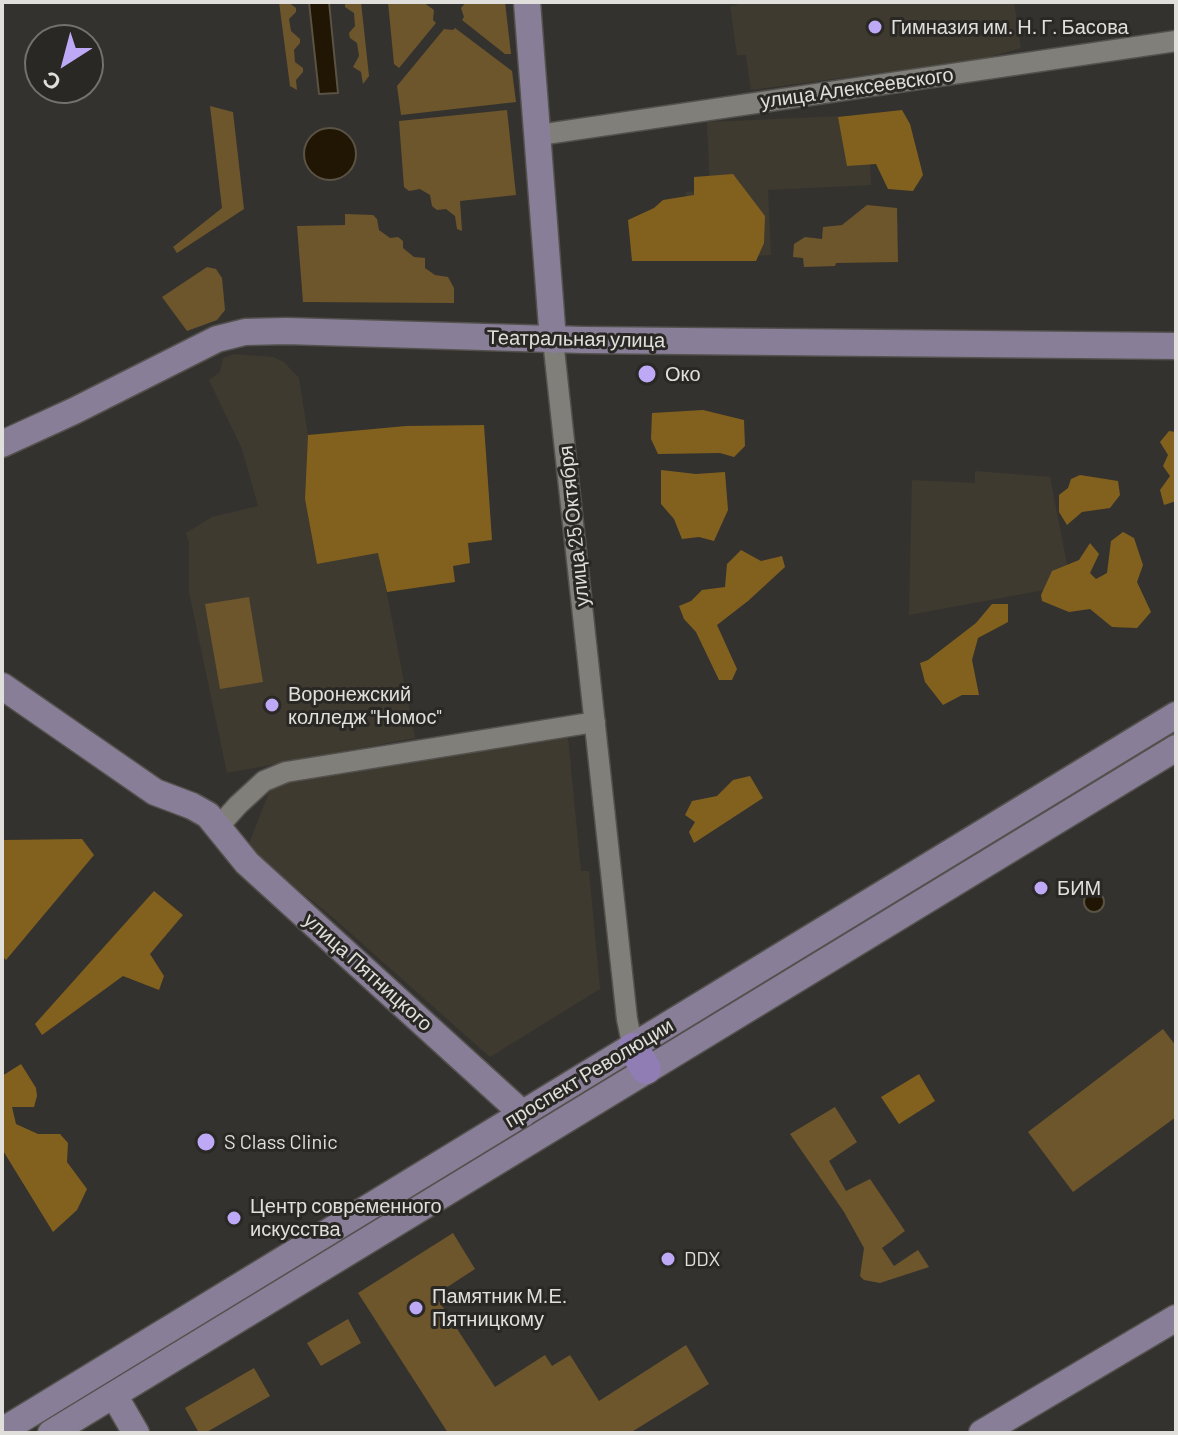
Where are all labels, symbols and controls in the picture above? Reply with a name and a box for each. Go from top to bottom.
place label: Гимназия им. Н. Г. Басова [891,15,1129,39]
marker: Гимназия им. Н. Г. Басова [866,18,884,36]
north arrow [24,24,104,104]
street label: улица Алексеевского [759,63,955,113]
text: С [37,67,65,97]
street label: Театральная улица [487,325,665,353]
place label: Око [665,362,701,386]
marker: Око [636,363,658,385]
street label: улица 25 Октября [554,444,594,608]
place label: Воронежский колледж "Номос" [288,682,442,729]
marker: Воронежский колледж "Номос" [263,696,281,714]
place label: БИМ [1057,876,1101,900]
marker: БИМ [1032,879,1050,897]
street label: улица Пятницкого [299,908,437,1036]
street label: проспект Революции [500,1013,678,1133]
place label: S Class Clinic [224,1130,338,1154]
marker: S Class Clinic [195,1131,217,1153]
place label: Центр современного искусства [250,1194,442,1241]
marker: Центр современного искусства [225,1209,243,1227]
place label: DDX [684,1247,720,1271]
marker: DDX [659,1250,677,1268]
place label: Памятник М.Е. Пятницкому [432,1284,567,1331]
marker: Памятник М.Е. Пятницкому [407,1299,425,1317]

